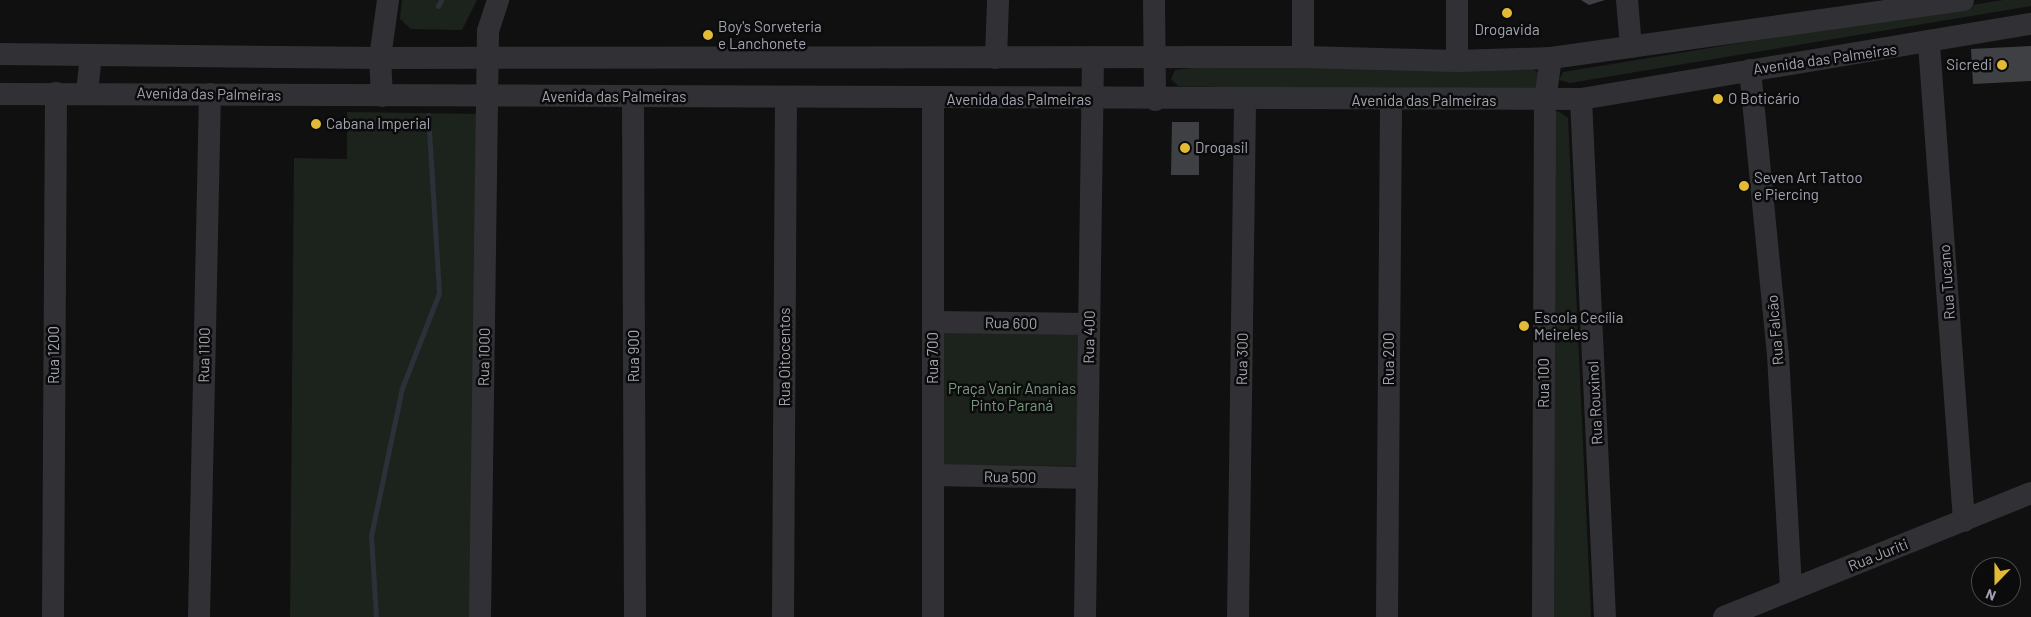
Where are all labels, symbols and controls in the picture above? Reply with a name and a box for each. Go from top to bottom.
marker: Drogavida [1501,7,1513,19]
place label: Boy's Sorveteria e Lanchonete [718,17,822,52]
place label: Drogavida [1474,21,1540,39]
marker: Boy's Sorveteria e Lanchonete [702,29,714,41]
street label: Avenida das Palmeiras [1752,40,1898,78]
place label: Sicredi [1946,56,1992,74]
marker: Sicredi [1996,59,2008,71]
street label: Avenida das Palmeiras [136,84,282,104]
street label: Avenida das Palmeiras [542,88,686,106]
place label: O Boticário [1728,90,1800,108]
street label: Avenida das Palmeiras [947,91,1091,109]
street label: Avenida das Palmeiras [1352,92,1496,110]
marker: O Boticário [1712,93,1724,105]
place label: Cabana Imperial [326,115,430,133]
marker: Cabana Imperial [310,118,322,130]
place label: Drogasil [1195,139,1248,157]
marker: Drogasil [1179,142,1191,154]
place label: Seven Art Tattoo e Piercing [1754,168,1863,203]
marker: Seven Art Tattoo e Piercing [1738,180,1750,192]
street label: Rua Tucano [1935,244,1959,320]
street label: Rua Falcão [1763,294,1787,366]
street label: Rua Oitocentos [776,308,794,406]
place label: Escola Cecília Meireles [1534,308,1623,343]
street label: Rua 400 [1080,310,1098,364]
street label: Rua 600 [985,314,1037,332]
marker: Escola Cecília Meireles [1518,320,1530,332]
street label: Rua 1200 [45,326,63,384]
street label: Rua 1100 [195,327,213,383]
street label: Rua 1000 [474,328,494,386]
street label: Rua 900 [625,330,643,382]
street label: Rua 700 [924,332,942,384]
street label: Rua 300 [1233,333,1251,385]
street label: Rua 200 [1380,333,1398,385]
street label: Rua 100 [1535,358,1553,408]
street label: Rua Rouxinol [1584,361,1606,445]
park label: Praça Vanir Ananias Pinto Paraná [948,379,1076,414]
street label: Rua 500 [984,468,1036,486]
street label: Rua Juriti [1845,535,1911,575]
north arrow [1971,557,2021,607]
text: N [1983,586,1998,605]

